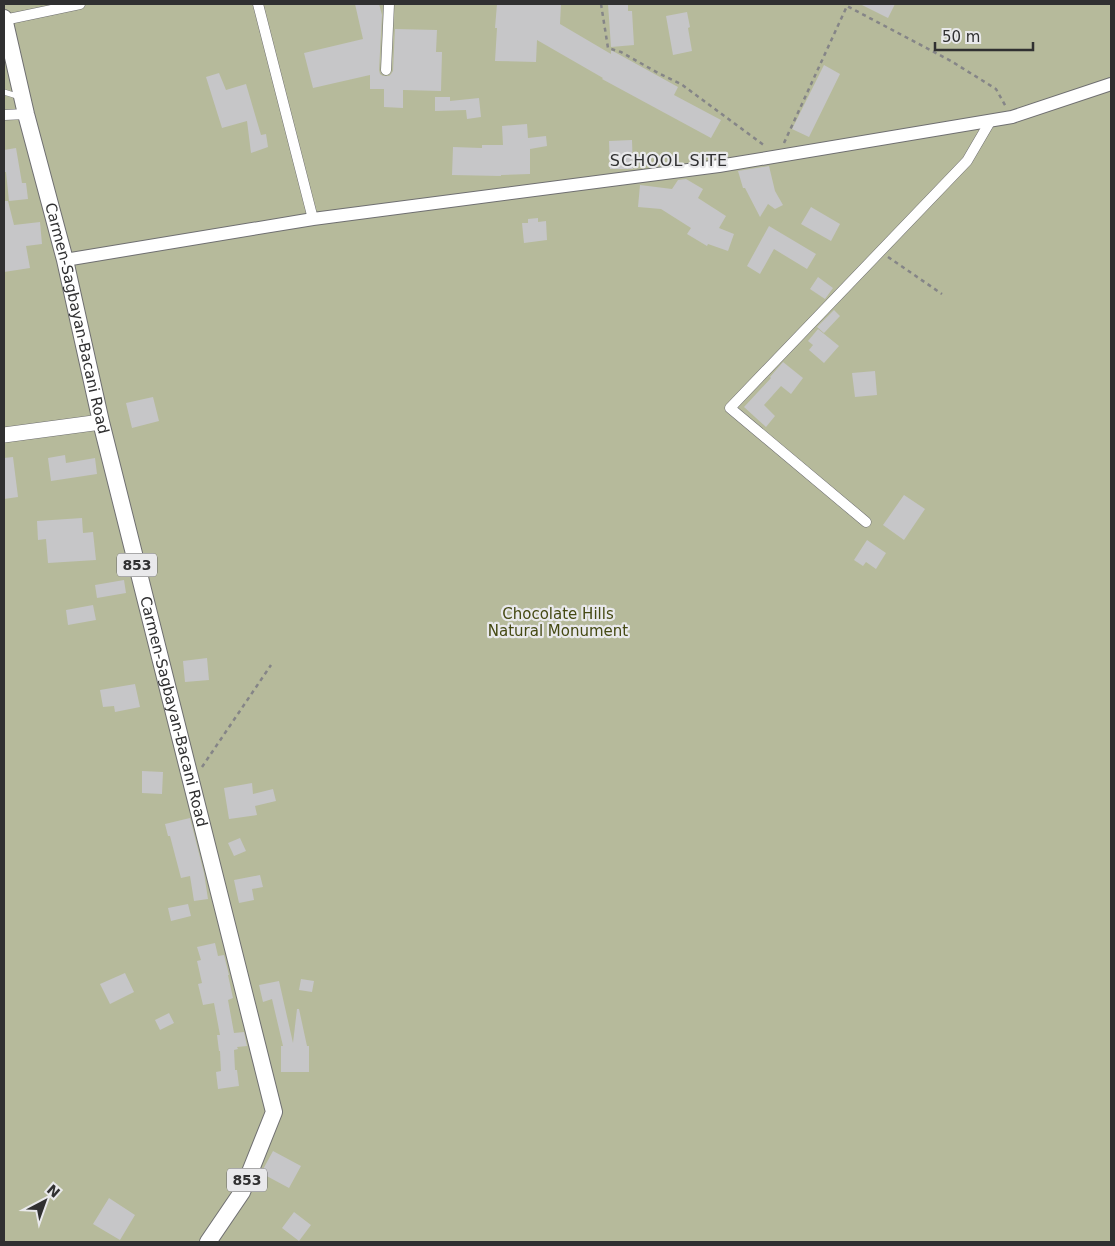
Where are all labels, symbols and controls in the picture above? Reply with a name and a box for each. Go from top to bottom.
scale bar [935,20,1032,52]
text: 50 m [942,28,980,46]
district label: SCHOOL SITE [610,151,728,170]
street label: Carmen-Sagbayan-Bacani Road [41,201,113,436]
road number: 853 [117,554,157,576]
street label: Carmen-Sagbayan-Bacani Road [136,594,211,829]
park label: Chocolate Hills Natural Monument [488,605,628,640]
road number: 853 [227,1168,267,1192]
north arrow [20,1176,70,1226]
text: N [44,1181,63,1201]

